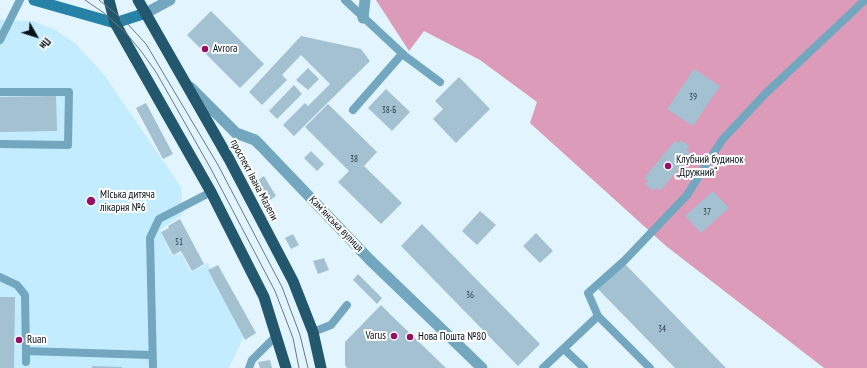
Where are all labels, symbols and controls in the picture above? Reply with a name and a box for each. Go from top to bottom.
north arrow [16,16,56,56]
text: Пн [37,35,54,52]
place label: Avrora [213,42,237,56]
marker: Avrora [200,44,210,54]
house number: 39 [689,92,697,102]
house number: 38-Б [382,105,396,115]
street label: проспект Івана Мазепи [227,137,281,223]
place label: Клубний будинок „Дружний“ [676,153,744,179]
house number: 38 [350,154,358,164]
marker: Клубний будинок „Дружний“ [663,161,673,171]
place label: МІська дитяча лікарня №6 [100,188,155,214]
street label: Камʼянська вулиця [306,193,366,255]
marker: МІська дитяча лікарня №6 [85,195,97,207]
house number: 37 [703,207,711,217]
house number: 51 [175,237,183,247]
house number: 36 [466,290,474,300]
house number: 34 [658,324,666,334]
place label: Varus [365,329,386,343]
place label: Нова Пошта №80 [418,330,486,344]
marker: Varus [389,331,399,341]
marker: Нова Пошта №80 [405,332,415,342]
place label: Ruan [27,333,46,347]
marker: Ruan [14,335,24,345]

